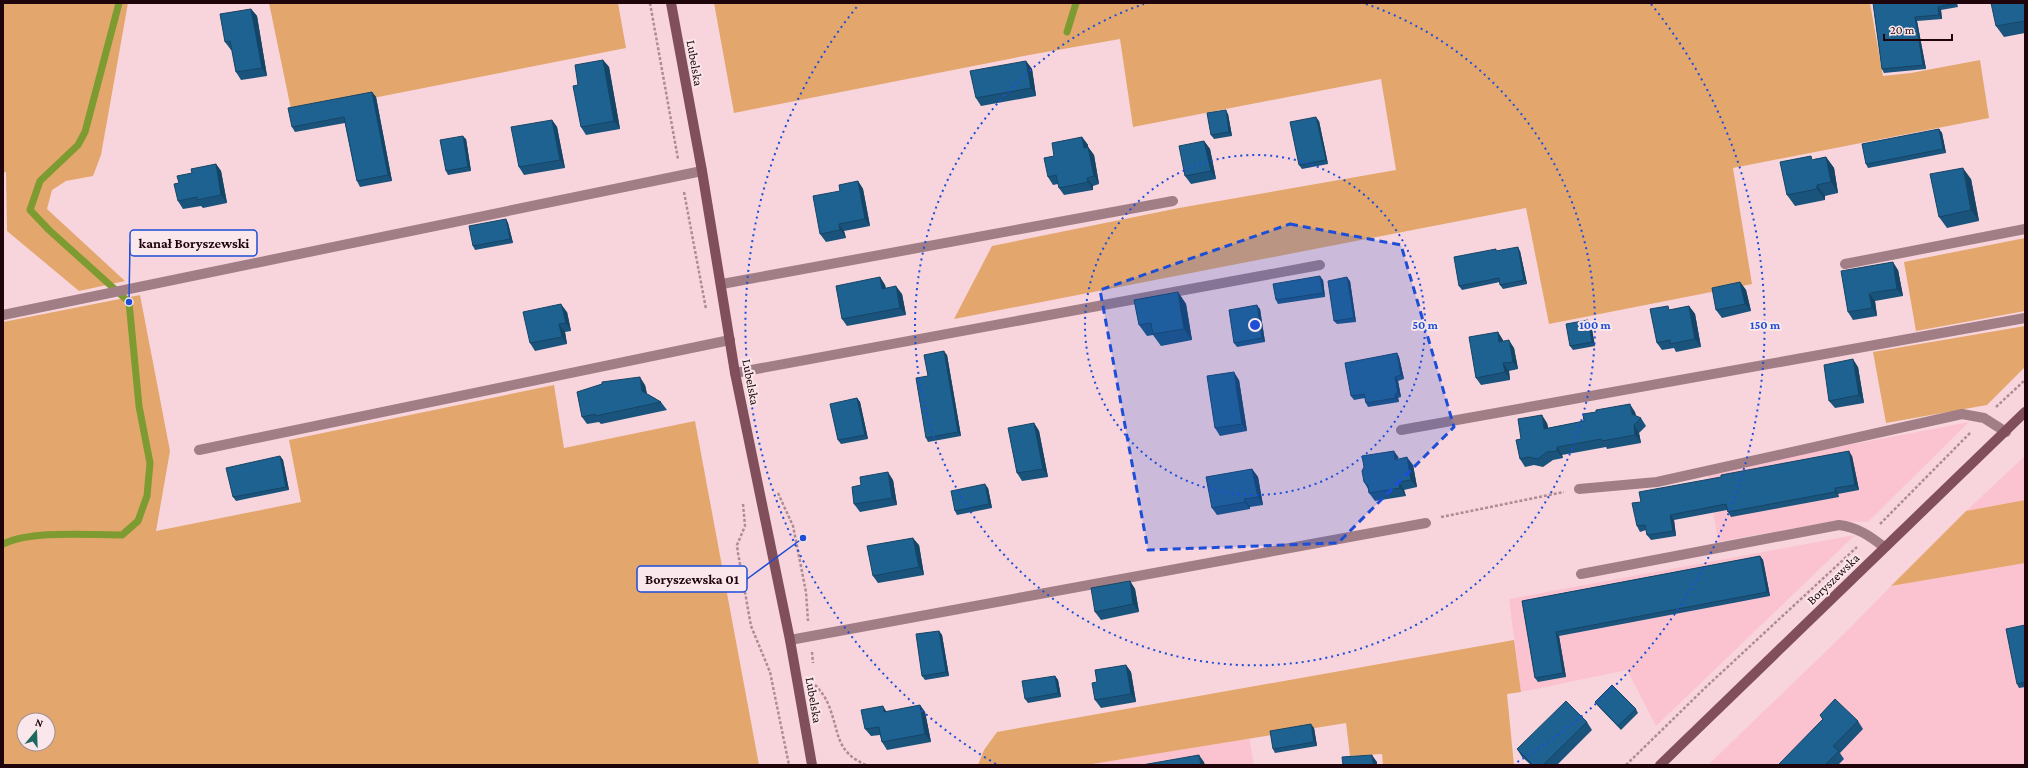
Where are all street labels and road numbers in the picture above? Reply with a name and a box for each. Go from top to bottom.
street label: Lubelska [684,39,706,87]
street label: Lubelska [739,358,763,406]
street label: Boryszewska [1804,550,1862,608]
street label: Lubelska [803,676,825,724]

